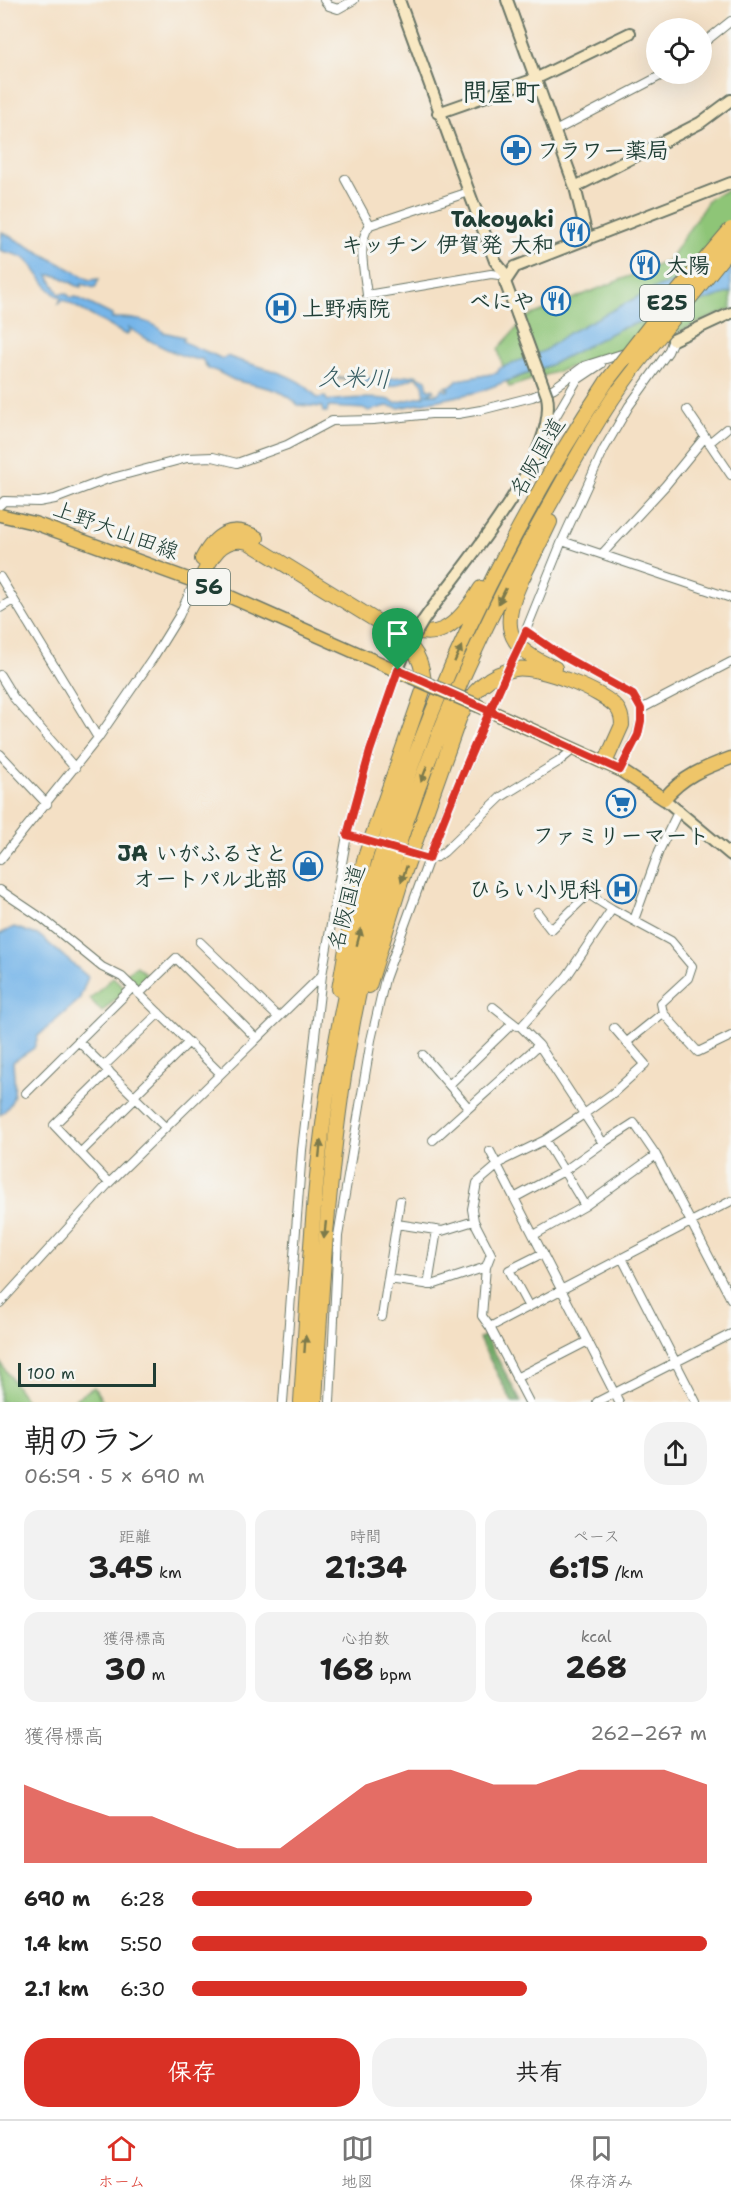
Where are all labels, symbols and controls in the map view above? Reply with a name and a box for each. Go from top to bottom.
map controls [646,18,712,84]
button: locate [646,18,712,84]
district label: 問屋町 [462,74,540,109]
pharmacy icon: フラワー薬局 [500,134,532,166]
place label: フラワー薬局 [537,136,669,165]
place label: Takoyaki キッチン 伊賀発 大和 [341,205,554,259]
restaurant icon: Takoyaki キッチン 伊賀発 大和 [559,216,591,248]
restaurant icon: 太陽 [629,249,661,281]
place label: 太陽 [666,251,710,280]
restaurant icon: べにや [540,285,572,317]
road number: E25 [640,285,694,321]
place label: べにや [469,287,535,316]
hospital icon: 上野病院 [265,292,297,324]
place label: 上野病院 [302,294,390,323]
water label: 久米川 [317,361,391,395]
street label: 名阪国道 [502,412,572,502]
street label: 上野大山田線 [49,494,183,566]
road number: 56 [188,569,230,605]
one-way arrow [497,587,506,604]
pin [372,608,423,670]
icon: arrive [381,617,414,650]
one-way arrow [453,645,463,663]
one-way arrow [418,765,428,783]
supermarket icon: ファミリーマート [605,787,637,819]
place label: ファミリーマート [533,821,709,850]
place label: JA いがふるさと オートパル北部 [117,839,287,893]
shop icon: JA いがふるさと オートパル北部 [292,850,324,882]
street label: 名阪国道 [321,861,371,953]
one-way arrow [398,865,408,883]
hospital icon: ひらい小児科 [606,873,638,905]
place label: ひらい小児科 [469,875,601,904]
one-way arrow [355,928,365,946]
one-way arrow [315,1140,324,1159]
one-way arrow [320,1221,330,1240]
one-way arrow [300,1334,309,1353]
scale bar [18,1360,156,1388]
text: 100 m [27,1363,75,1384]
text: 朝のラン [24,1418,156,1463]
button: share [644,1422,707,1485]
text: 06:59 · 5 × 690 m [24,1463,205,1489]
text: 距離 [119,1526,151,1547]
text: 時間 [349,1526,382,1547]
text: ペース [573,1526,620,1547]
text: 3.45 [88,1547,154,1588]
text: 21:34 [324,1547,407,1588]
text: 6:15 [549,1547,609,1588]
text: km [154,1562,182,1583]
text: /km [609,1562,643,1583]
text: kcal [581,1626,612,1647]
text: 獲得標高 [103,1628,167,1649]
text: 心拍数 [341,1628,390,1649]
text: 268 [565,1647,627,1688]
text: 30 [104,1649,146,1690]
text: 168 [319,1649,374,1690]
text: m [146,1664,165,1685]
text: bpm [374,1664,412,1685]
text: 262–267 m [590,1720,707,1746]
text: 獲得標高 [24,1723,104,1749]
text: 690 m [24,1886,90,1912]
text: 6:28 [120,1886,165,1912]
text: 1.4 km [24,1931,89,1957]
text: 5:50 [120,1931,163,1957]
text: 2.1 km [24,1976,89,2002]
text: 6:30 [120,1976,165,2002]
button: 保存 [24,2038,360,2107]
button: 共有 [372,2038,707,2107]
tab: ホーム [98,2132,145,2192]
tab: 地図 [341,2132,374,2192]
tab: 保存済み [569,2132,633,2192]

